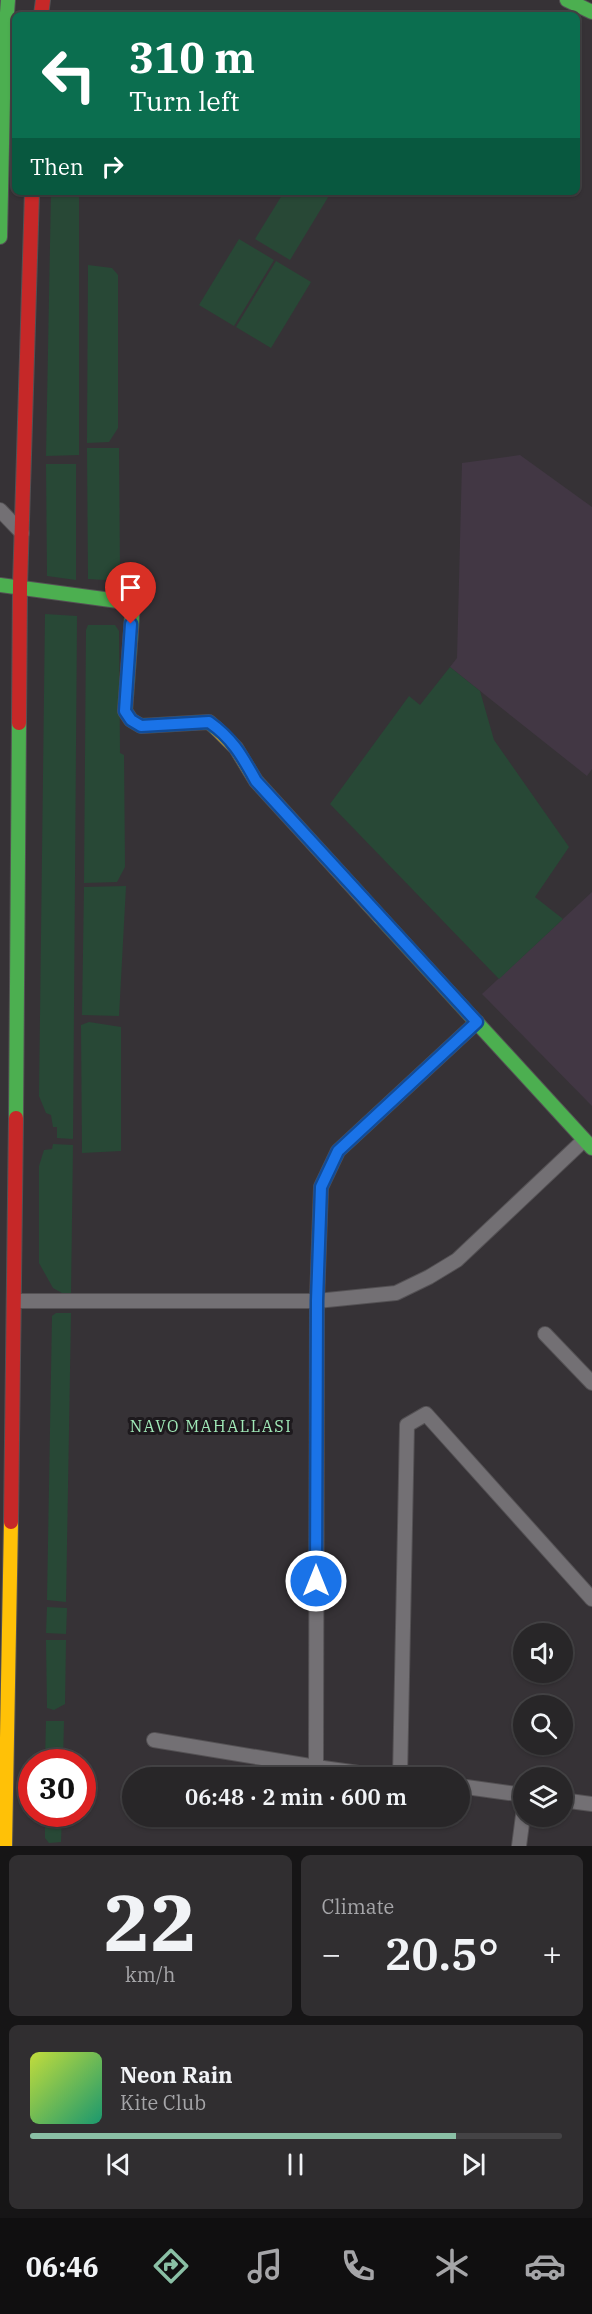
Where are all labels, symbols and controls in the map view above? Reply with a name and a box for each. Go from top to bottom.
text: 310 m [129,30,255,85]
icon: left [30,36,108,114]
text: Turn left [129,83,240,118]
icon: right [96,150,129,183]
text: Then [30,152,84,181]
pin [105,562,156,624]
icon: arrive [114,571,147,604]
district label: NAVO MAHALLASI [130,1416,292,1436]
position arrow [284,1549,348,1613]
map controls [513,1623,573,1827]
button: sound [513,1623,573,1683]
button: search [513,1695,573,1755]
speed limit sign: 30 [18,1749,96,1827]
button: layers [513,1767,573,1827]
text: 06:48 · 2 min · 600 m [185,1782,407,1811]
text: 22 [103,1871,197,1972]
text: Climate [322,1893,394,1920]
text: 20.5° [384,1924,499,1982]
text: − [322,1932,341,1975]
text: + [542,1932,562,1975]
text: km/h [125,1961,176,1988]
text: Neon Rain [120,2060,233,2089]
text: Kite Club [120,2089,206,2116]
icon: previous [102,2148,135,2181]
icon: pause [279,2148,312,2181]
icon: next [457,2148,490,2181]
icon: directions [150,2245,192,2287]
icon: music [244,2245,286,2287]
icon: phone [337,2245,379,2287]
icon: climate [431,2245,473,2287]
icon: car [524,2245,566,2287]
text: 06:46 [26,2249,99,2284]

